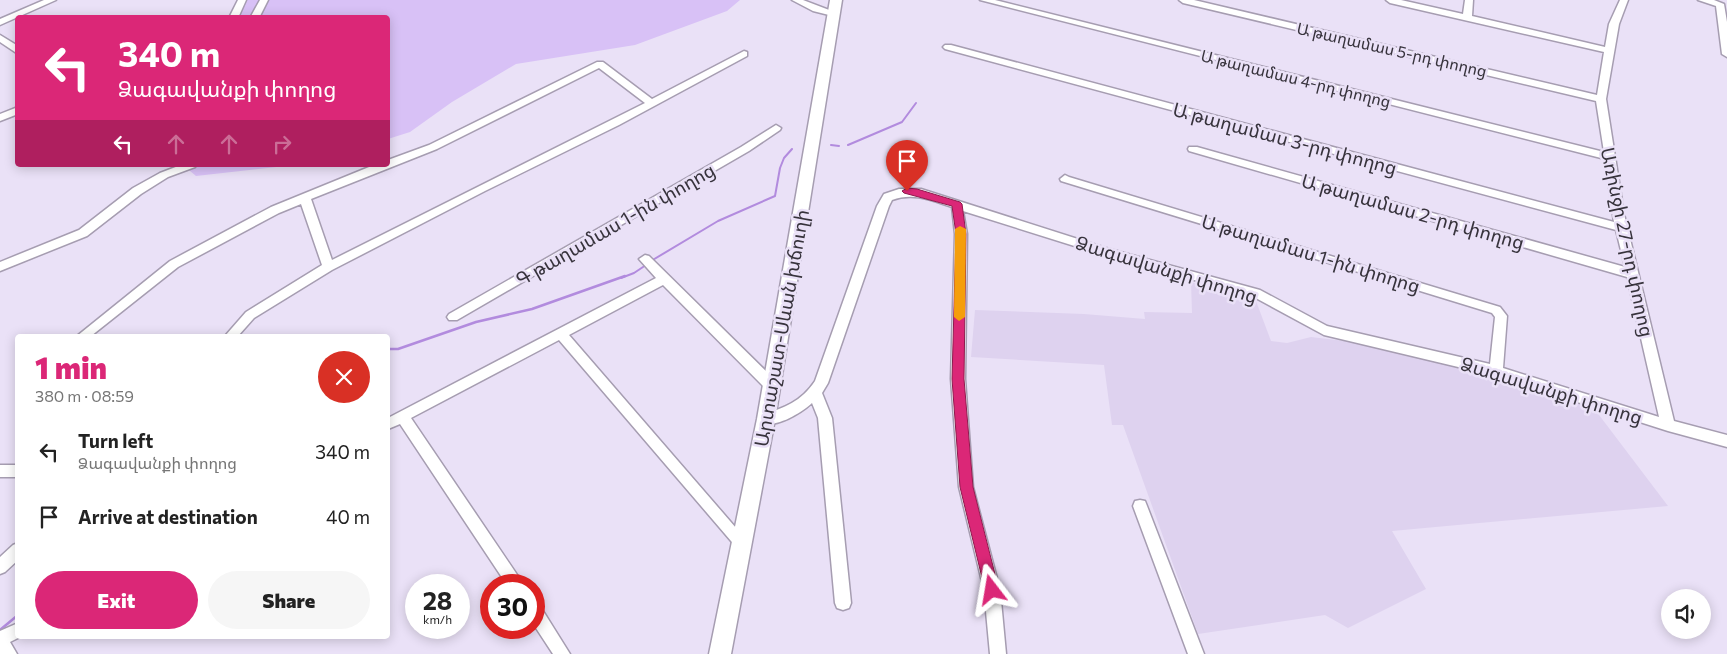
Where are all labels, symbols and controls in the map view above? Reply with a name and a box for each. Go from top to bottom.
street label: Ա թաղամաս 5-րդ փողոց [1295,18,1489,81]
text: 340 m [118,31,220,74]
icon: left [35,35,100,100]
street label: Ա թաղամաս 4-րդ փողոց [1199,45,1393,112]
text: Ձագավանքի փողոց [118,75,336,102]
street label: Ա թաղամաս 3-րդ փողոց [1170,97,1400,180]
icon: left [109,130,137,158]
icon: ahead [162,130,190,158]
icon: ahead [215,130,243,158]
icon: right [268,130,296,158]
pin [886,140,928,191]
street label: Առինջի 27-րդ փողոց [1596,145,1659,339]
icon: arrive [893,147,921,175]
street label: Գ թաղամաս 1-ին փողոց [511,158,719,291]
street label: Ա թաղամաս 2-րդ փողոց [1299,168,1527,255]
street label: Արտաշատ-Սևան խճուղի [749,208,814,449]
street label: Ա թաղամաս 1-ին փողոց [1199,209,1423,298]
street label: Ձագավանքի փողոց [1073,230,1261,309]
text: 1 min [35,348,107,385]
button: close [318,351,370,403]
street label: Ձագավանքի փողոց [1458,351,1646,430]
text: 380 m · 08:59 [35,386,134,405]
text: Turn left [78,429,153,452]
icon: left [35,438,63,466]
text: 340 m [315,440,370,463]
text: Ձագավանքի փողոց [78,453,237,472]
icon: arrive [35,503,63,531]
text: Arrive at destination [78,505,258,528]
text: 40 m [326,505,370,528]
position arrow [965,563,1017,615]
button: Exit [35,571,198,629]
button: Share [208,571,370,629]
speed limit sign: 30 [480,574,545,639]
text: 28 [423,585,452,615]
map controls [1661,589,1711,639]
button: sound [1661,589,1711,639]
text: km/h [423,612,452,626]

